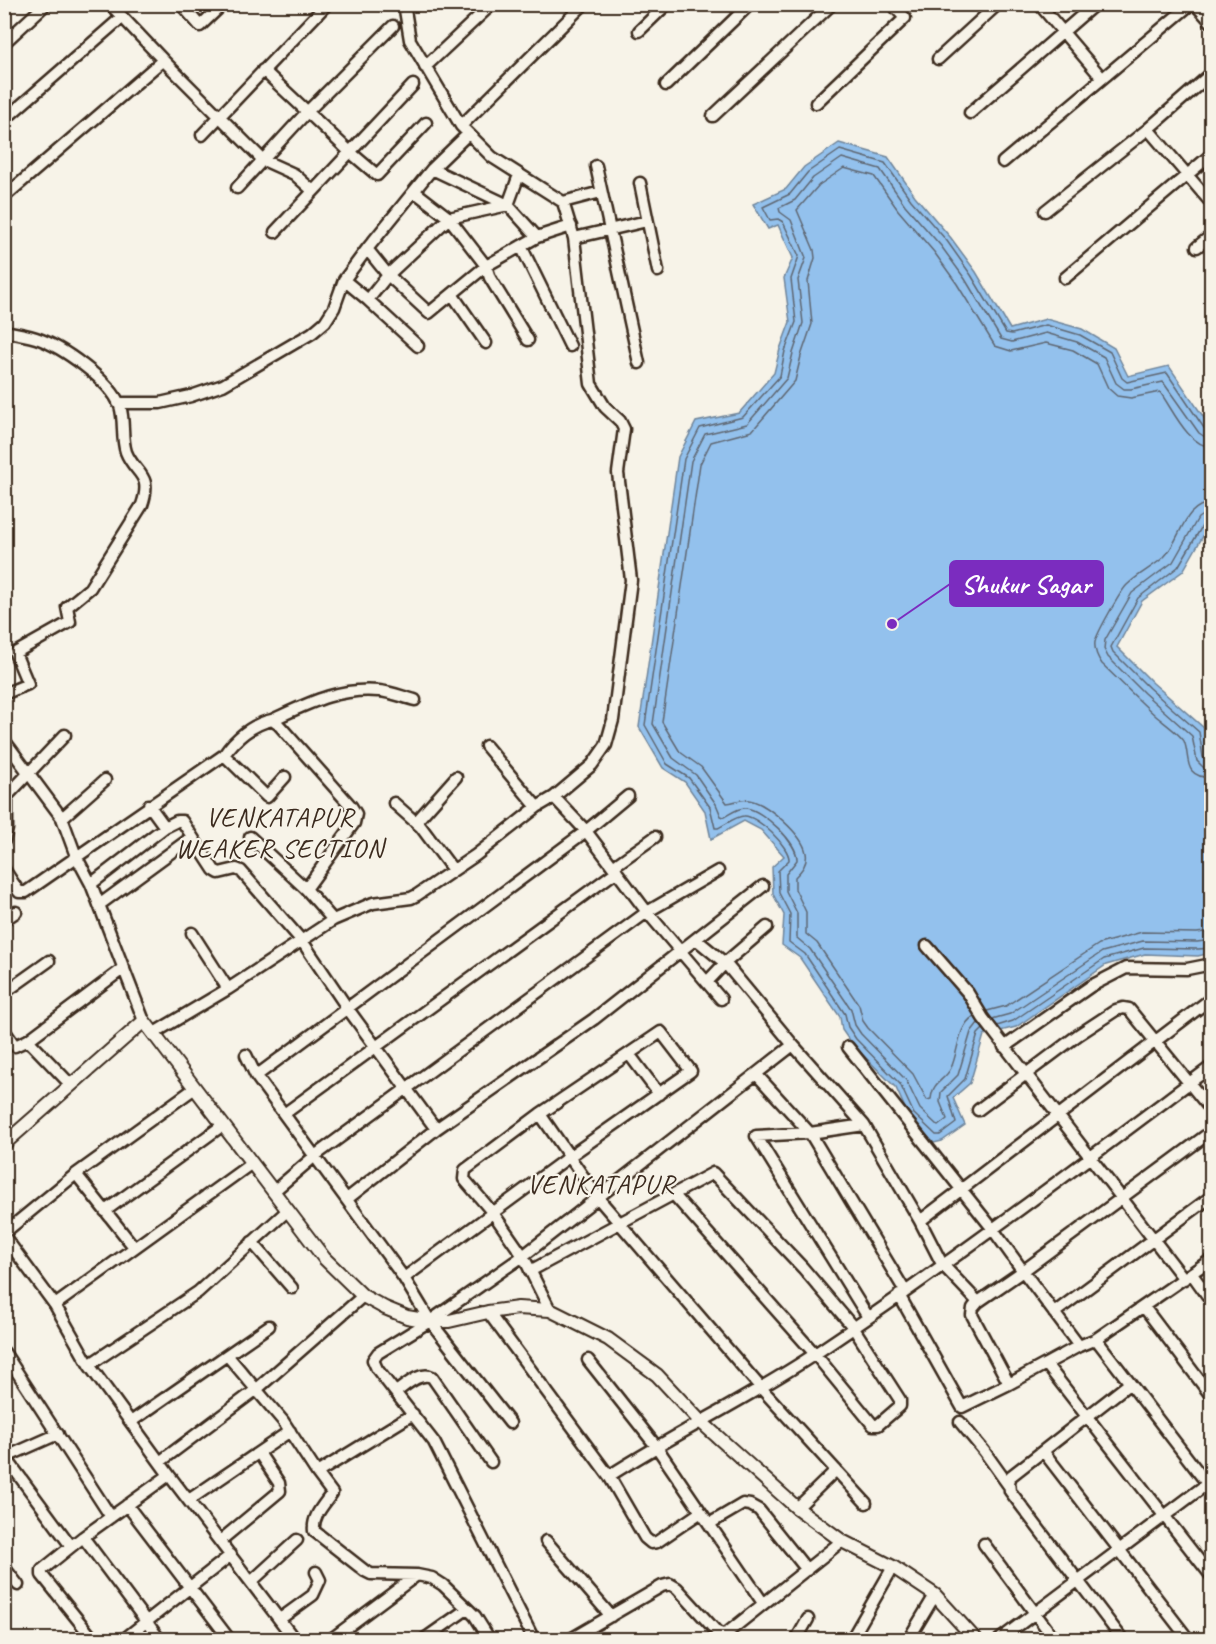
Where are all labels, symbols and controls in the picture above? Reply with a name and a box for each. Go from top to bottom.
callout: Shukur Sagar [950,561,1103,606]
text: Shukur Sagar [961,567,1094,601]
district label: VENKATAPUR WEAKER SECTION [175,800,387,865]
district label: VENKATAPUR [527,1167,677,1201]

